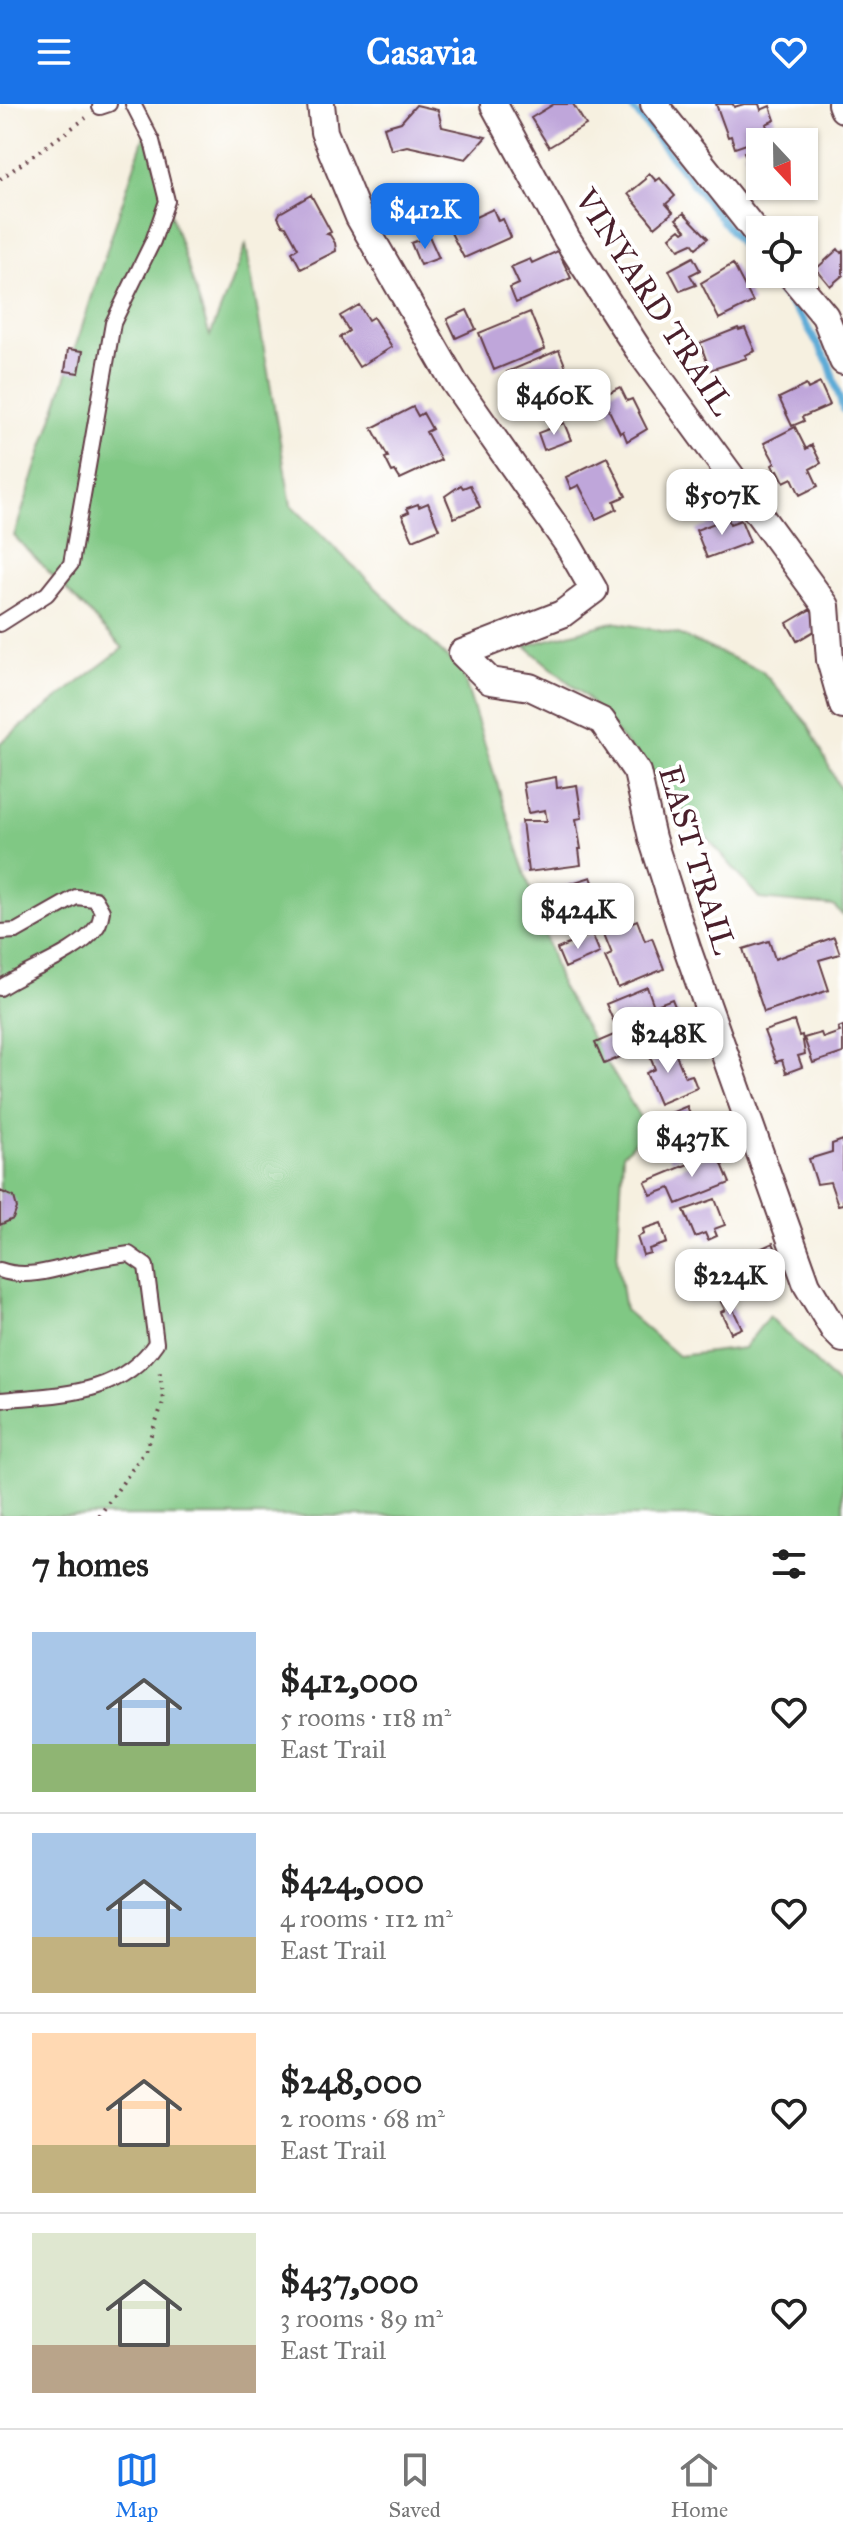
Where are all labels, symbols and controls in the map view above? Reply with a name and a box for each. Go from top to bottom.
icon: menu [32,30,76,74]
text: Casavia [366,30,477,74]
icon: heart [767,30,811,74]
north arrow [746,128,818,200]
map controls [746,128,818,288]
street label: VINYARD TRAIL [566,181,742,423]
pin: $412K [369,183,481,251]
text: $412K [389,193,461,225]
button: locate [746,216,818,288]
pin: $460K [498,369,610,437]
text: $460K [516,379,593,411]
pin: $507K [666,469,778,537]
text: $507K [684,479,760,511]
street label: EAST TRAIL [650,761,744,959]
pin: $424K [522,883,634,951]
text: $424K [540,893,616,925]
pin: $248K [612,1007,724,1075]
text: $248K [630,1017,706,1049]
pin: $437K [636,1111,748,1179]
text: $437K [656,1121,728,1153]
pin: $224K [674,1249,786,1317]
text: $224K [693,1259,767,1291]
icon: filters [767,1542,811,1586]
text: 7 homes [32,1544,149,1585]
text: $412,000 [280,1660,418,1701]
icon: home [96,1664,192,1760]
icon: heart [767,1690,811,1734]
text: 5 rooms · 118 m² [280,1701,451,1733]
text: East Trail [280,1733,386,1765]
text: $424,000 [280,1861,424,1902]
icon: home [96,1865,192,1961]
icon: heart [767,1891,811,1935]
text: 4 rooms · 112 m² [280,1902,453,1934]
text: East Trail [280,1934,386,1966]
text: $248,000 [280,2061,422,2102]
icon: home [96,2065,192,2161]
icon: heart [767,2091,811,2135]
text: 2 rooms · 68 m² [280,2102,445,2134]
text: East Trail [280,2134,386,2166]
text: $437,000 [280,2261,419,2302]
icon: home [96,2265,192,2361]
icon: heart [767,2291,811,2335]
text: 3 rooms · 89 m² [280,2302,443,2334]
text: East Trail [280,2334,386,2366]
tab: Map [115,2448,159,2523]
tab: Saved [389,2448,441,2523]
tab: Home [671,2448,728,2523]

